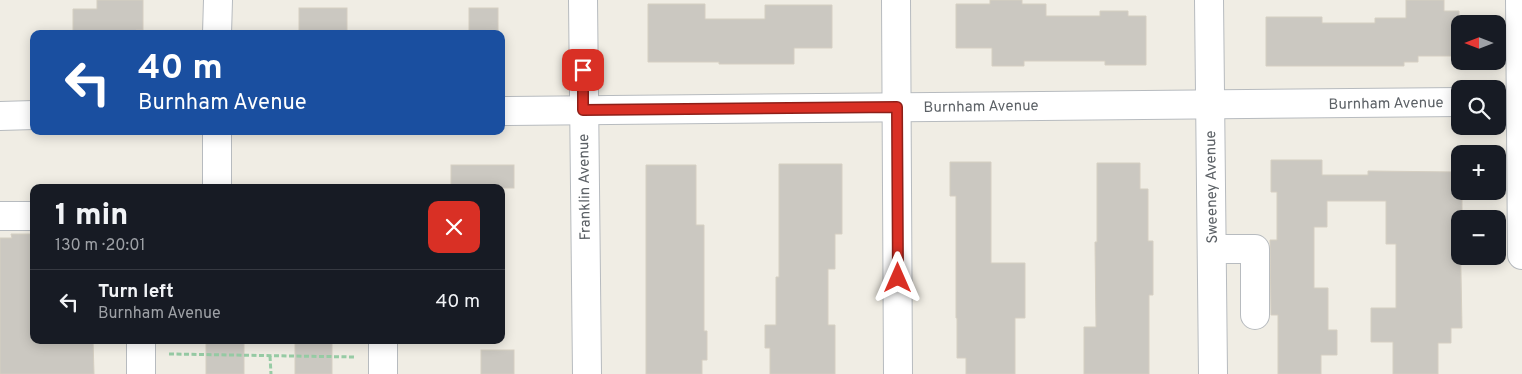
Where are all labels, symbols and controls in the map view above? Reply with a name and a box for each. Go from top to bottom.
north arrow [1451,15,1506,70]
map controls [1451,15,1506,265]
text: 40 m [138,47,223,91]
pin [562,49,604,91]
icon: left [55,50,120,115]
icon: arrive [569,56,597,84]
button: search [1451,80,1506,135]
text: Burnham Avenue [138,90,307,117]
street label: Burnham Avenue [1328,94,1444,115]
street label: Burnham Avenue [923,97,1039,118]
street label: Sweeney Avenue [1202,130,1223,244]
street label: Franklin Avenue [575,134,596,240]
button: + [1451,145,1506,200]
text: 1 min [55,198,128,235]
button: close [428,201,480,253]
button: − [1451,210,1506,265]
text: 130 m · 20:01 [55,236,145,256]
position arrow [871,251,923,303]
text: Turn left [98,280,174,304]
icon: left [55,288,83,316]
text: 40 m [435,290,480,314]
text: Burnham Avenue [98,304,221,324]

